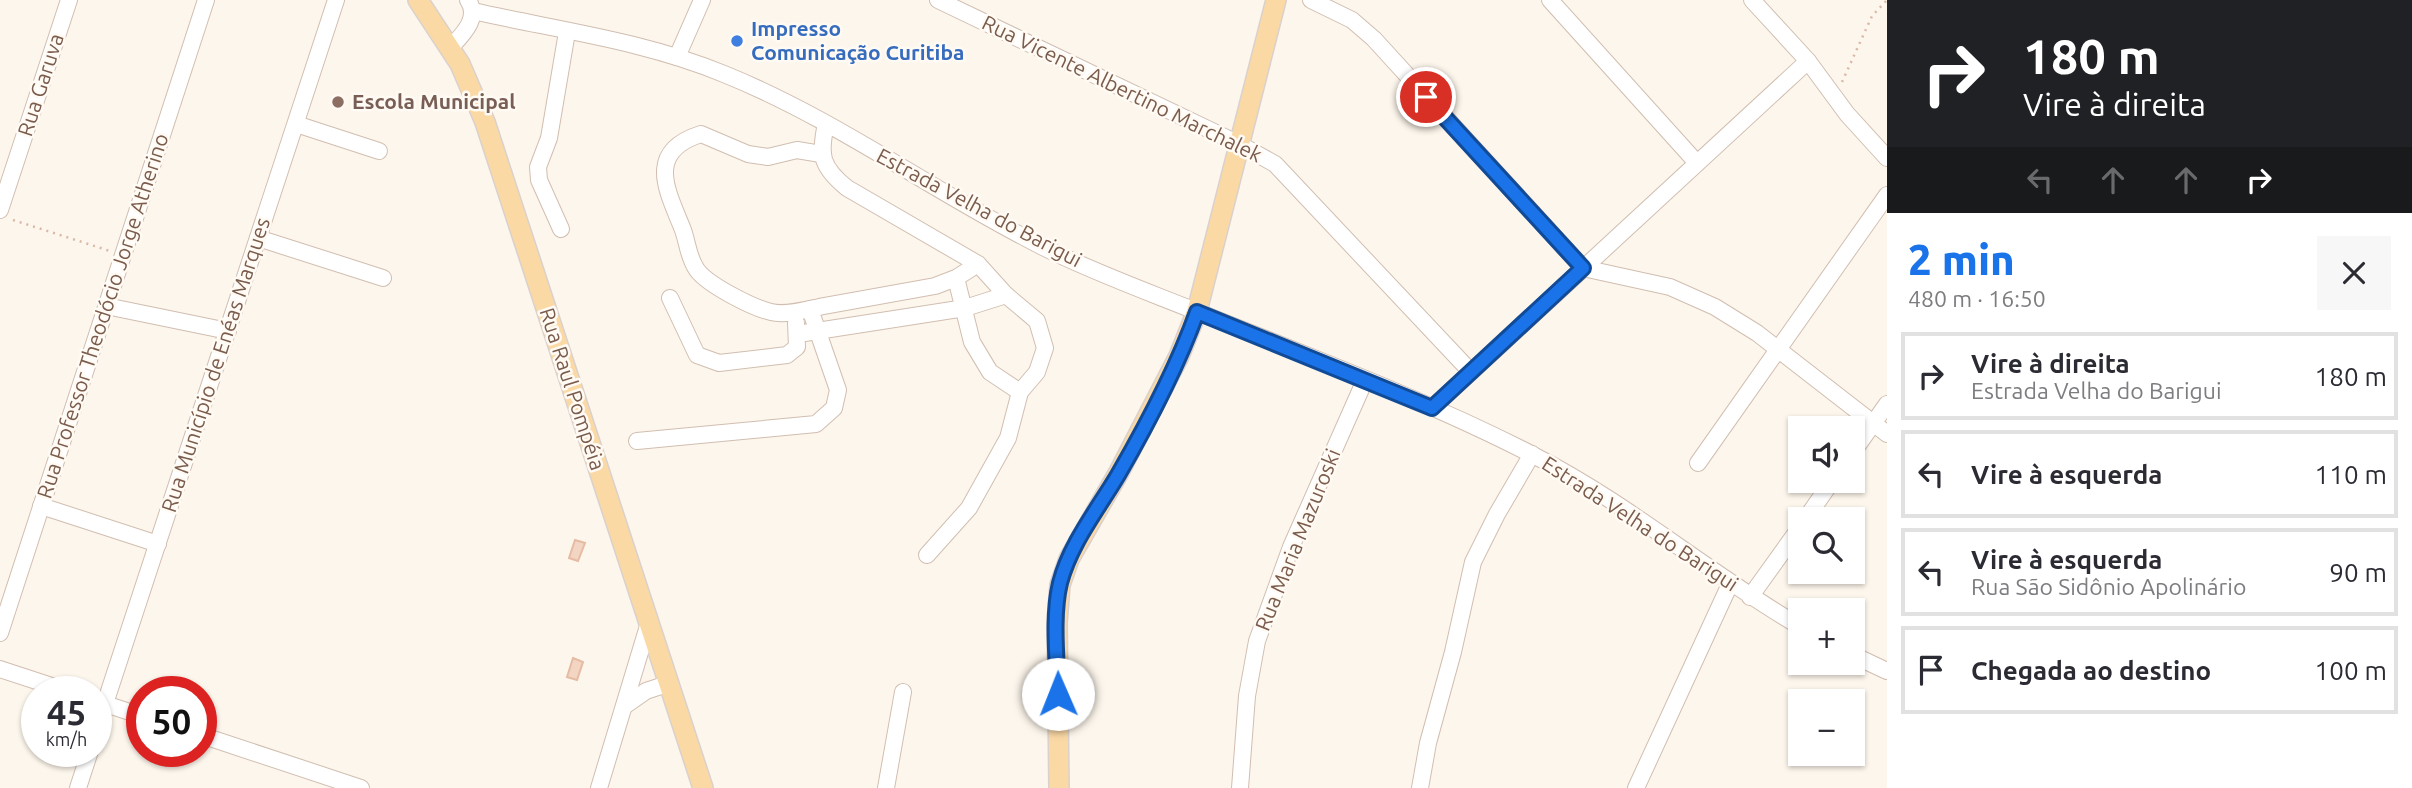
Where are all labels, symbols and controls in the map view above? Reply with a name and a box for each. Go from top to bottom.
street label: Rua Vicente Albertino Marchalek [979,10,1267,167]
place label: Impresso Comunicação Curitiba [751,16,964,64]
icon: right [1908,28,1999,119]
text: 180 m [2023,28,2160,83]
street label: Rua Garuva [12,30,68,139]
marker: Impresso Comunicação Curitiba [729,33,745,49]
pin [1396,67,1456,127]
icon: arrive [1407,78,1445,116]
text: Vire à direita [2023,86,2206,122]
place label: Escola Municipal [352,89,516,113]
marker: Escola Municipal [330,94,346,110]
street label: Rua Professor Theodócio Jorge Atherino [32,130,173,501]
street label: Estrada Velha do Barigui [873,143,1086,271]
icon: left [2021,161,2059,199]
icon: ahead [2094,161,2132,199]
icon: ahead [2167,161,2205,199]
icon: right [2240,161,2278,199]
street label: Rua Município de Enéas Marques [156,214,274,515]
text: 2 min [1908,236,2015,283]
button: close [2317,236,2391,310]
text: 480 m · 16:50 [1908,286,2046,311]
street label: Rua Raul Pompéia [535,304,611,473]
text: Vire à direita [1971,349,2130,378]
icon: right [1912,357,1950,395]
text: 180 m [2315,362,2387,391]
text: Estrada Velha do Barigui [1971,378,2222,403]
map controls [1788,416,1865,766]
button: sound [1788,416,1865,493]
street label: Rua Maria Mazuroski [1250,445,1345,634]
street label: Estrada Velha do Barigui [1538,451,1743,596]
icon: left [1912,455,1950,493]
text: Vire à esquerda [1971,460,2162,489]
text: 110 m [2315,460,2387,489]
button: search [1788,507,1865,584]
text: Vire à esquerda [1971,545,2162,574]
icon: left [1912,553,1950,591]
text: 90 m [2329,558,2387,587]
text: Rua São Sidônio Apolinário [1971,574,2246,599]
button: + [1788,598,1865,675]
icon: arrive [1912,651,1950,689]
text: Chegada ao destino [1971,656,2211,685]
text: 100 m [2315,656,2387,685]
position arrow [1021,657,1095,731]
speed limit sign: 50 [126,676,217,767]
button: − [1788,689,1865,766]
text: 45 [47,692,86,732]
text: km/h [46,729,87,749]

